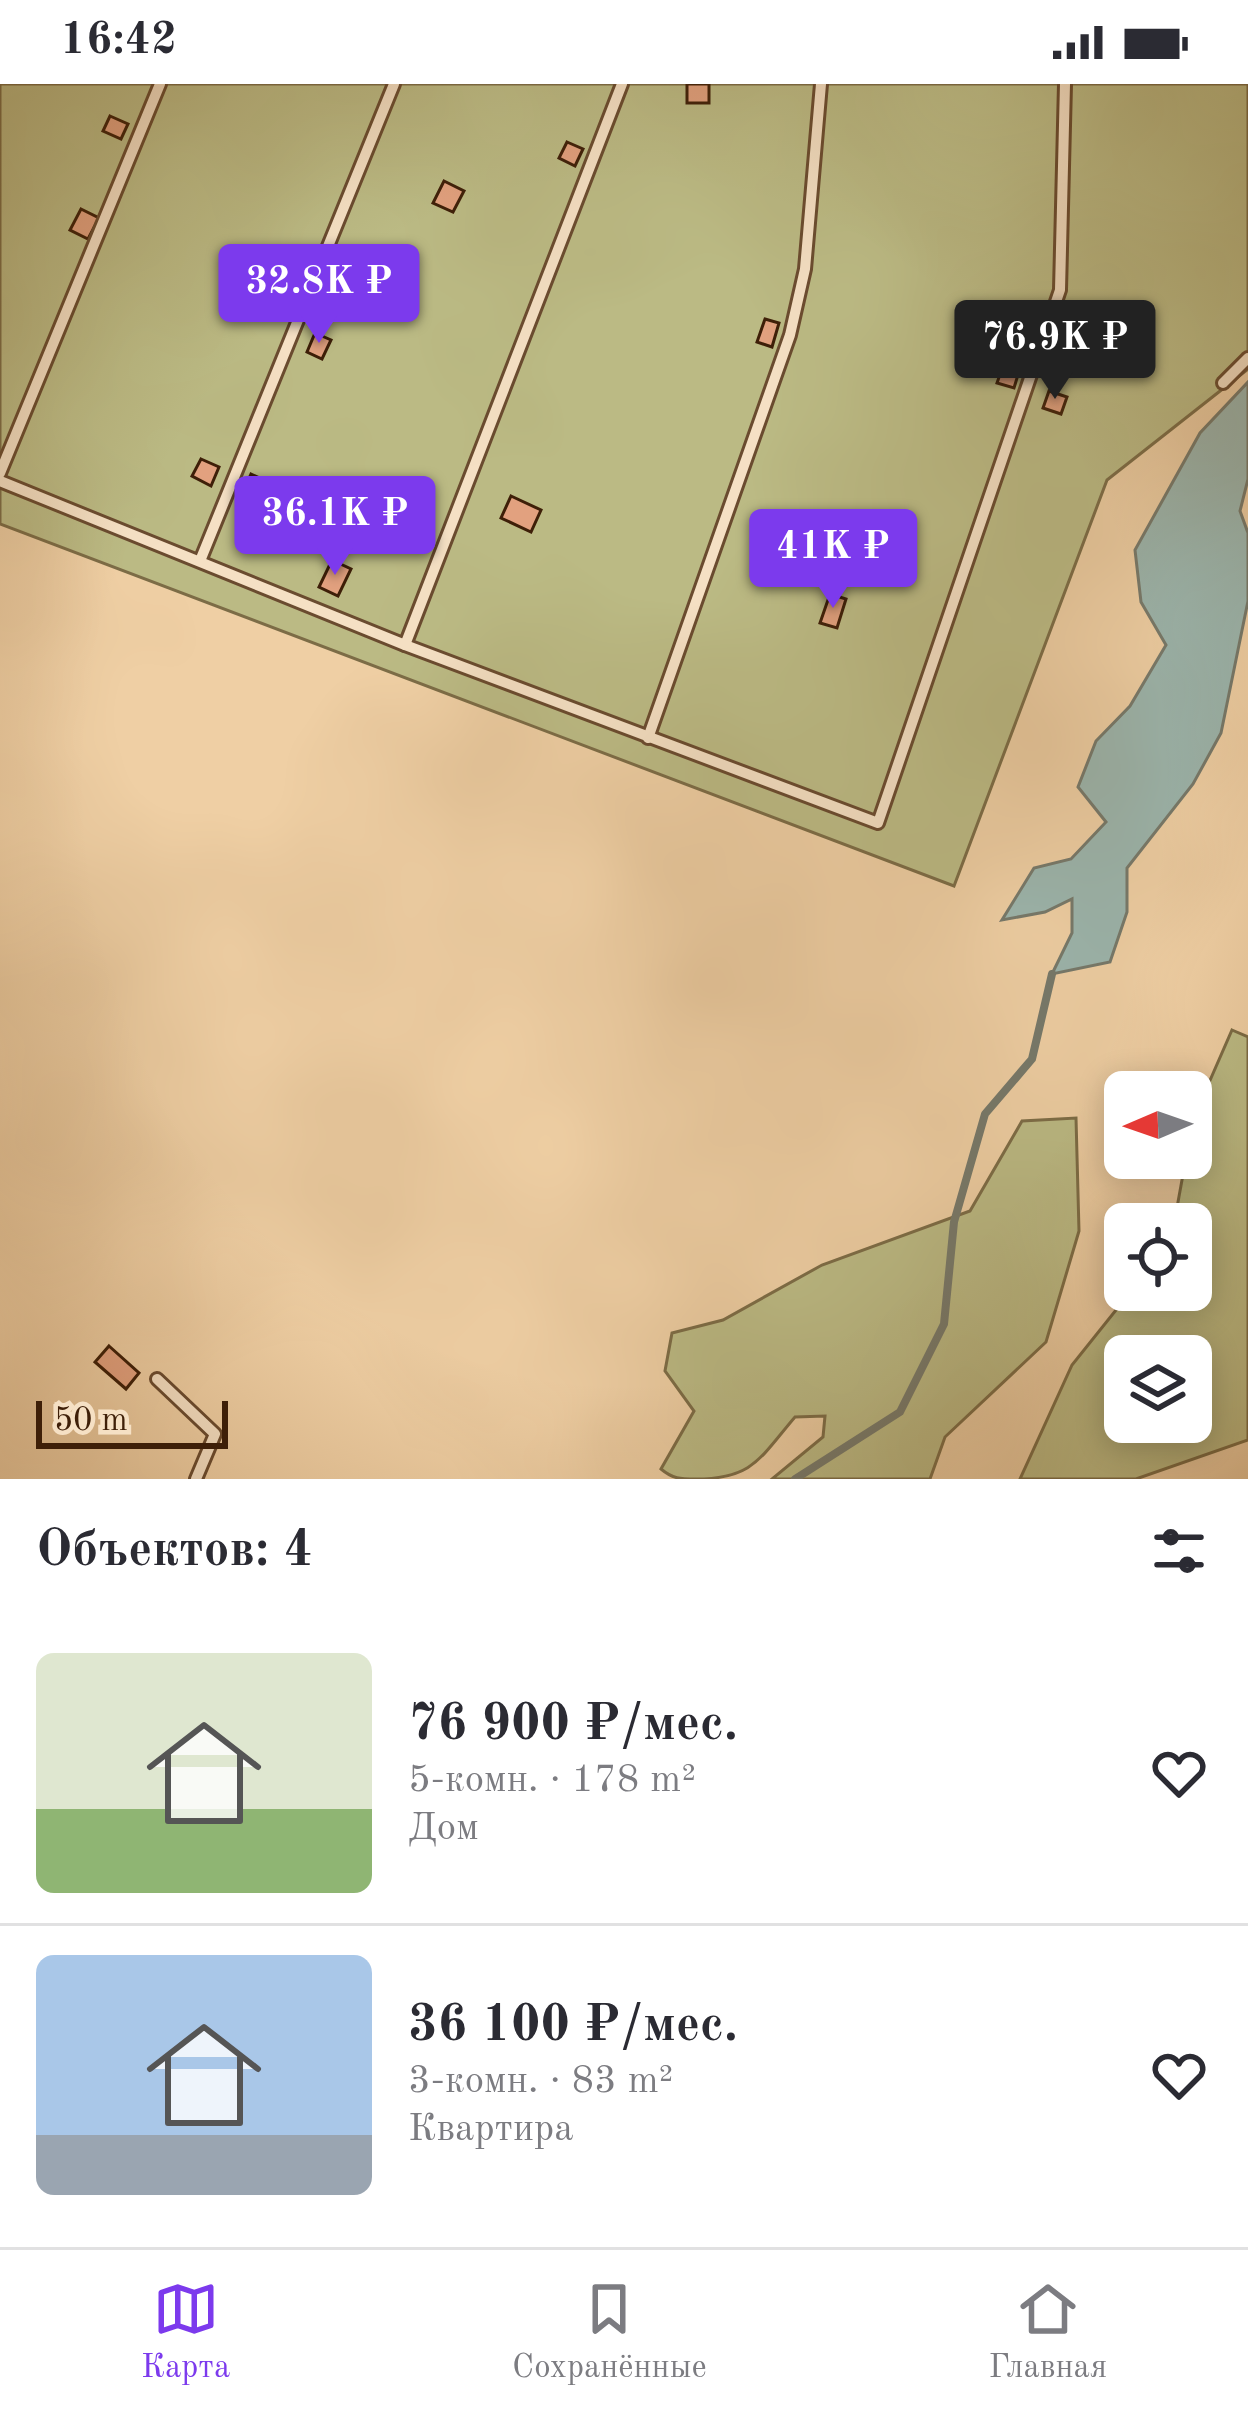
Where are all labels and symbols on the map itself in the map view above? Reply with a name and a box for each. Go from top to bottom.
pin: 32.8K ₽ [208,244,430,346]
pin: 76.9K ₽ [944,300,1166,402]
pin: 36.1K ₽ [224,476,446,578]
pin: 41K ₽ [749,509,917,611]
north arrow [1104,1071,1212,1179]
scale bar [36,1395,228,1448]

